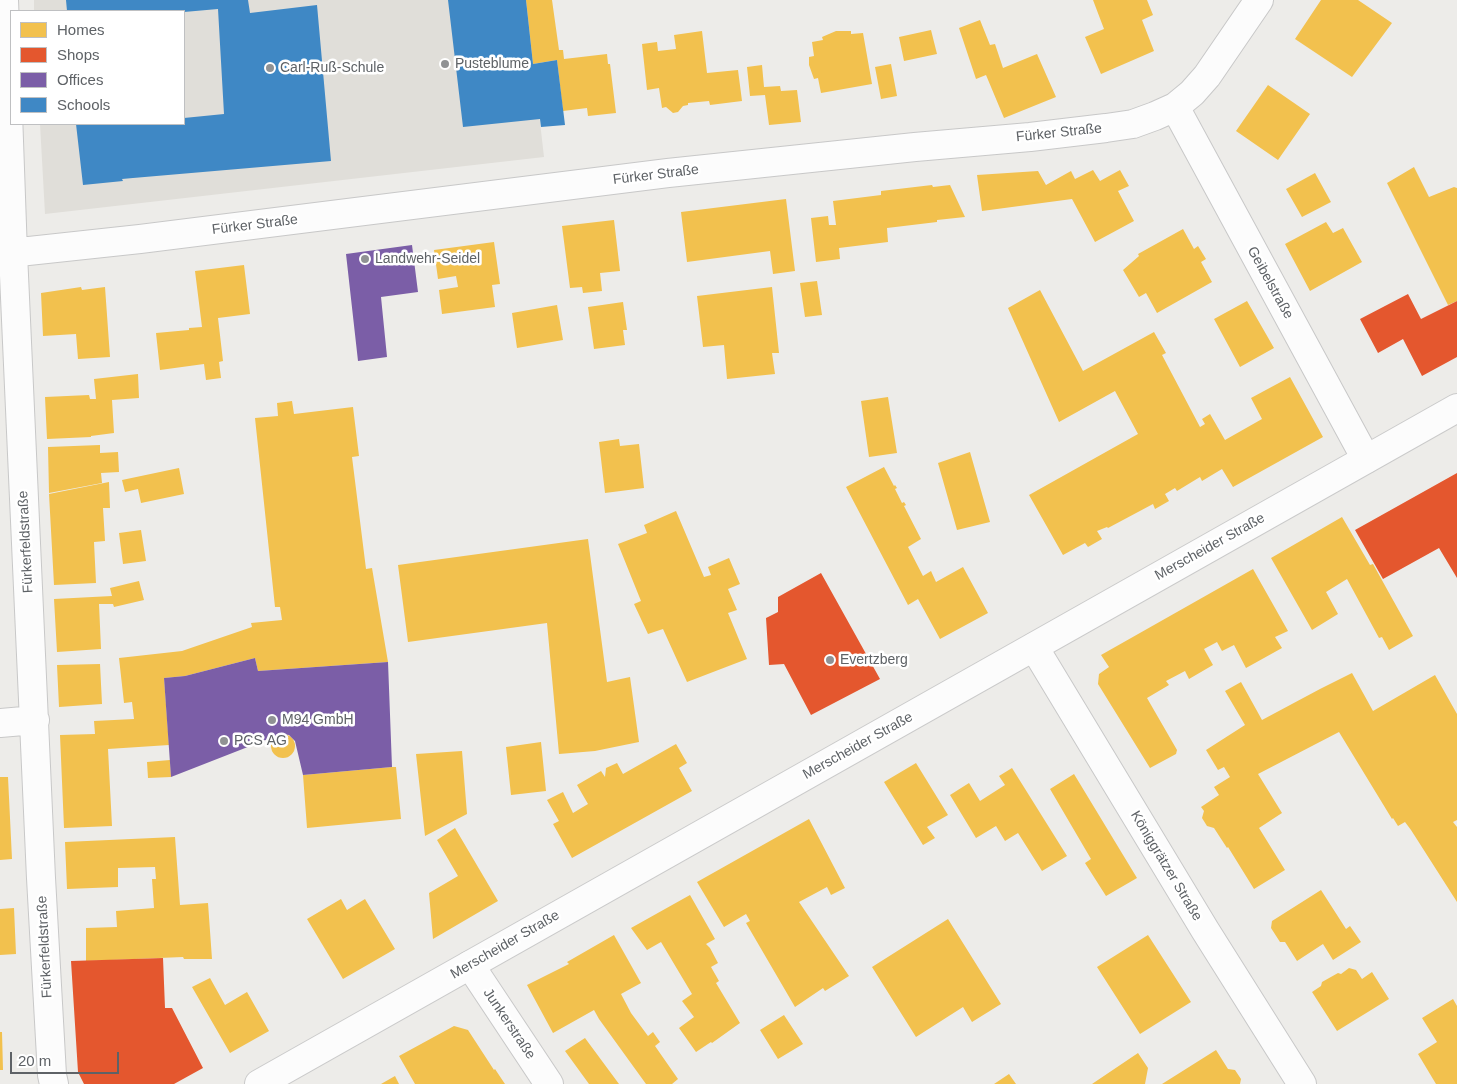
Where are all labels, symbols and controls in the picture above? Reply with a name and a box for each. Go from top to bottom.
legend [10,10,185,125]
text: Homes [57,21,105,38]
text: Shops [57,46,100,63]
place label: Pusteblume [455,56,529,72]
marker: Pusteblume [439,58,451,70]
place label: Carl-Ruß-Schule [280,60,384,76]
marker: Carl-Ruß-Schule [264,62,276,74]
text: Offices [57,71,103,88]
text: Schools [57,96,110,113]
street label: Fürker Straße [1015,120,1103,146]
street label: Fürker Straße [612,161,700,189]
street label: Fürker Straße [211,211,299,239]
street label: Geibelstraße [1243,244,1297,322]
place label: Landwehr-Seidel [375,251,480,267]
marker: Landwehr-Seidel [359,253,371,265]
street label: Fürkerfeldstraße [15,490,37,594]
street label: Merscheider Straße [1152,510,1268,584]
place label: Evertzberg [840,652,908,668]
marker: Evertzberg [824,654,836,666]
street label: Merscheider Straße [800,709,916,783]
place label: M94 GmbH [282,712,354,728]
marker: M94 GmbH [266,714,278,726]
place label: PCS AG [234,733,287,749]
marker: PCS AG [218,735,230,747]
street label: Königgrätzer Straße [1127,808,1205,924]
street label: Fürkerfeldstraße [34,895,56,999]
street label: Merscheider Straße [448,907,562,983]
street label: Junkerstraße [479,985,539,1063]
scale bar [12,1042,121,1074]
text: 20 m [18,1052,51,1069]

